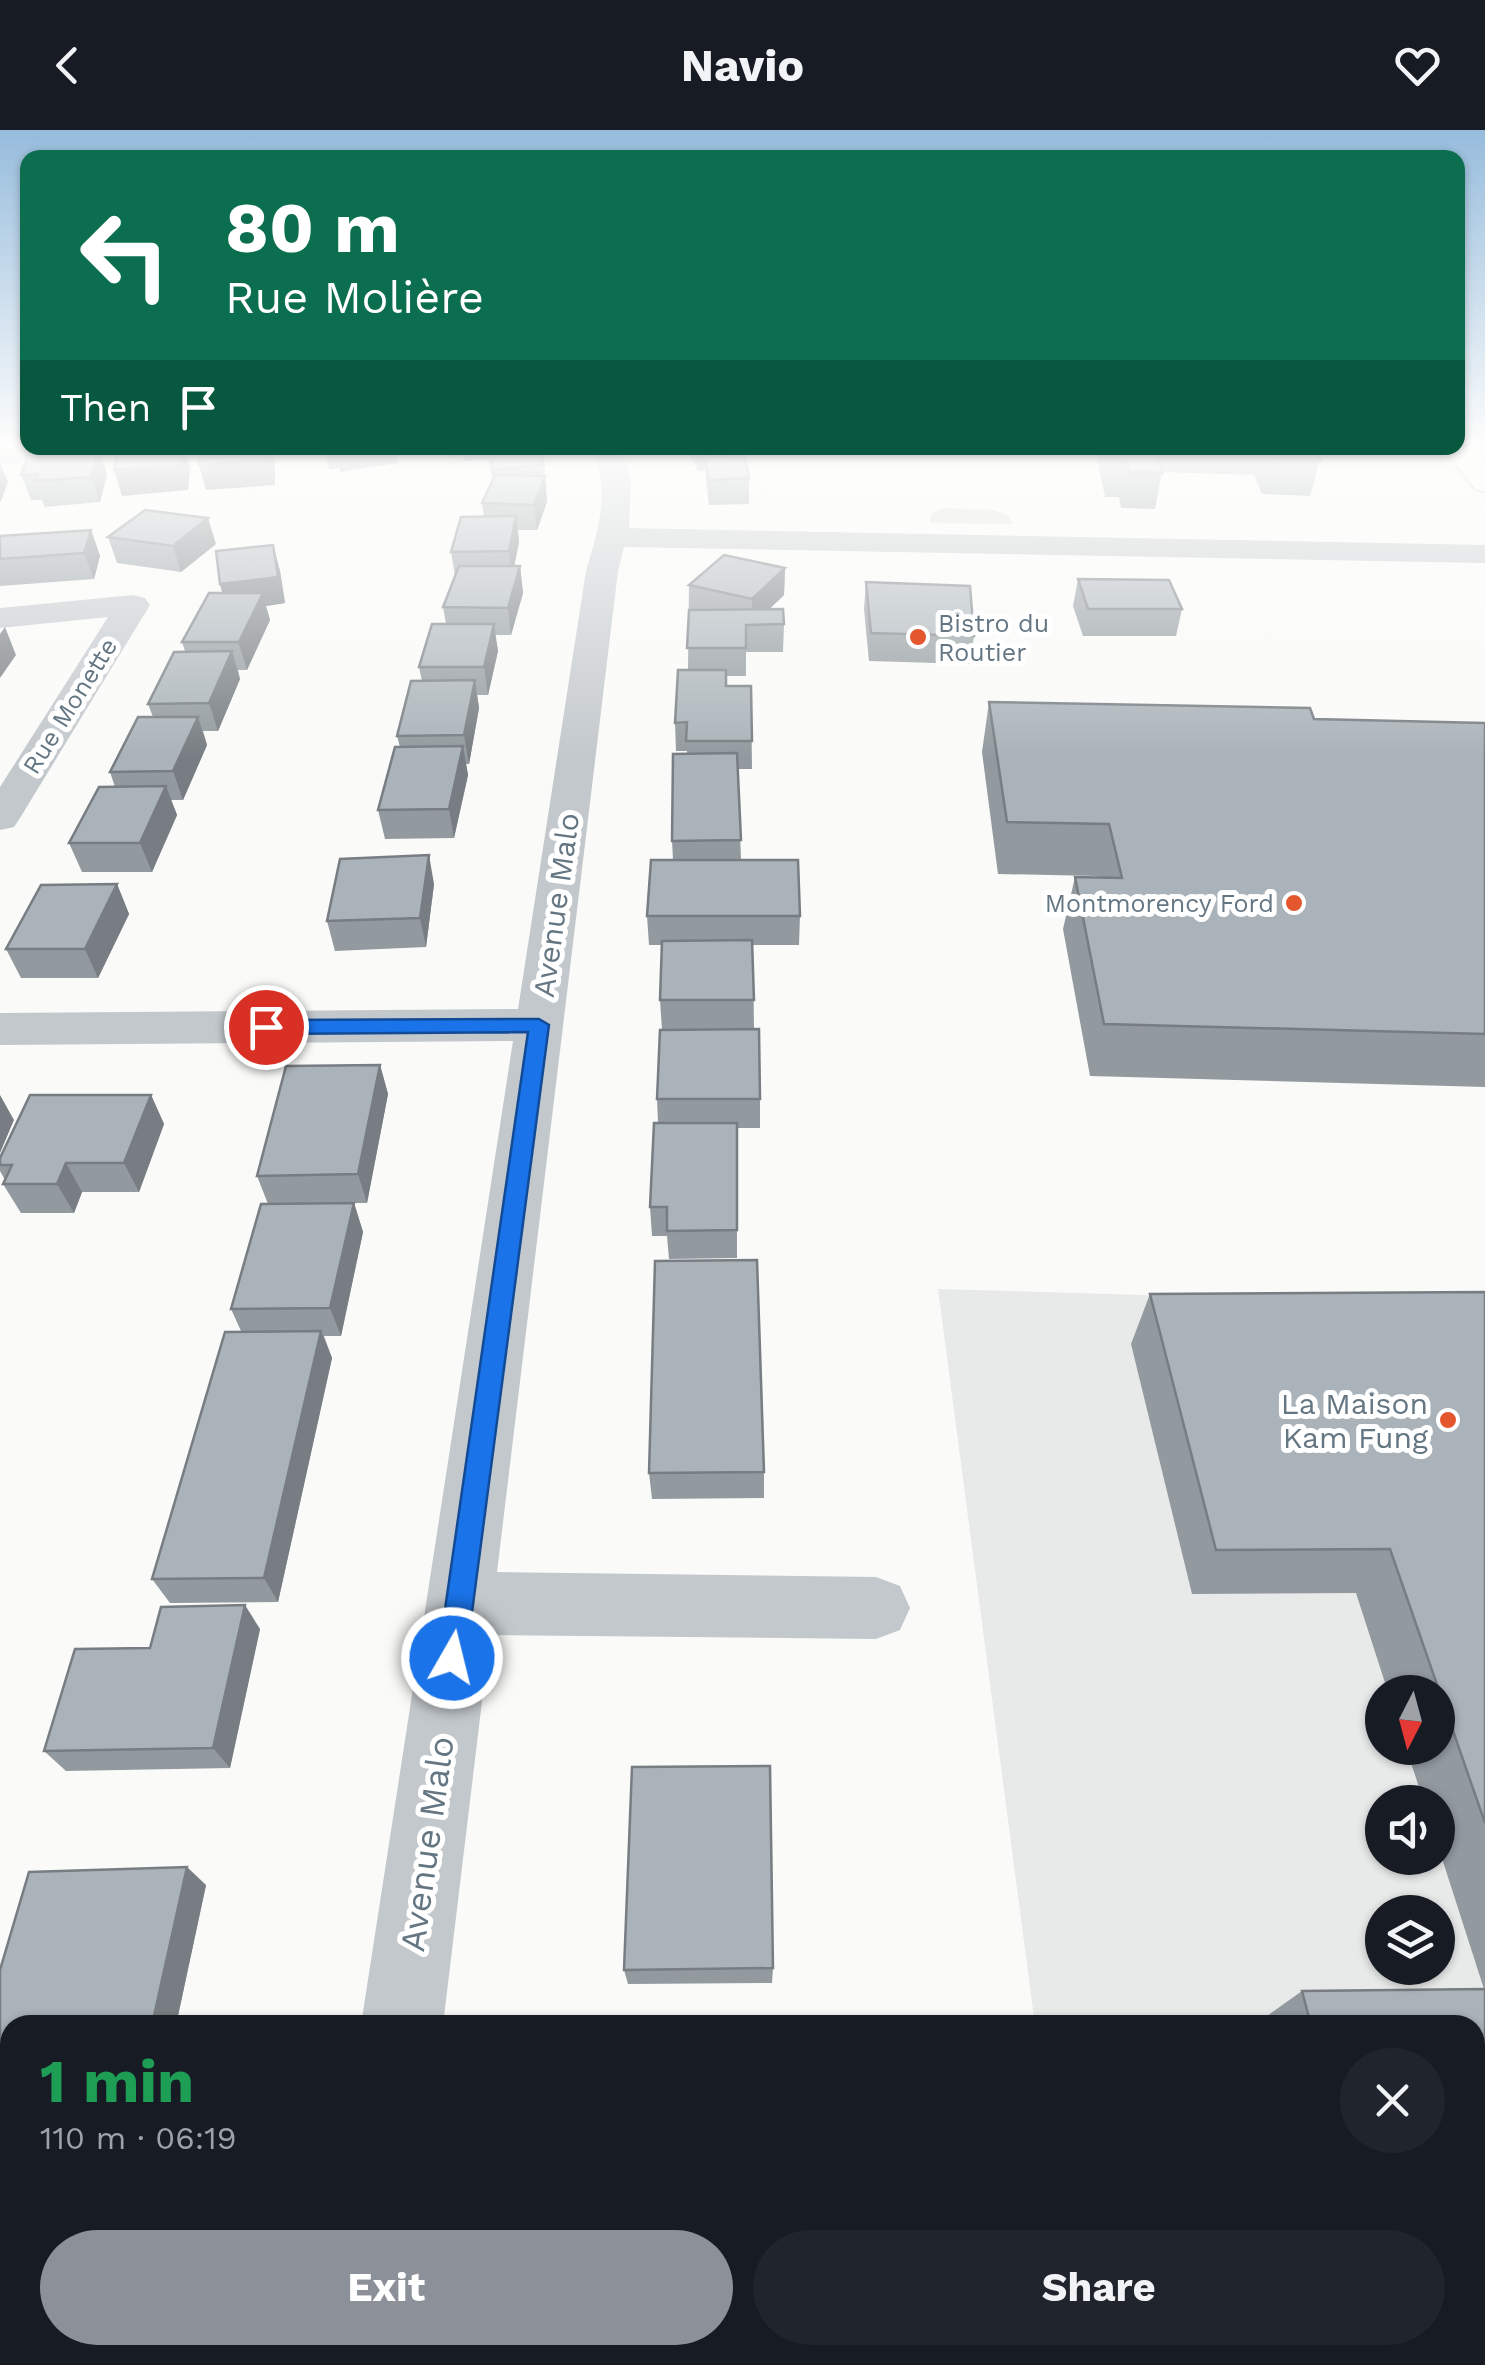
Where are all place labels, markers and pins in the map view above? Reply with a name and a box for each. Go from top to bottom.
place label: Bistro du Routier [938,609,1049,667]
marker: Bistro du Routier [907,626,929,648]
place label: Montmorency Ford [1045,889,1274,918]
marker: Montmorency Ford [1283,892,1305,914]
pin [224,985,309,1070]
place label: La Maison Kam Fung [1281,1386,1428,1455]
marker: La Maison Kam Fung [1437,1409,1459,1431]

